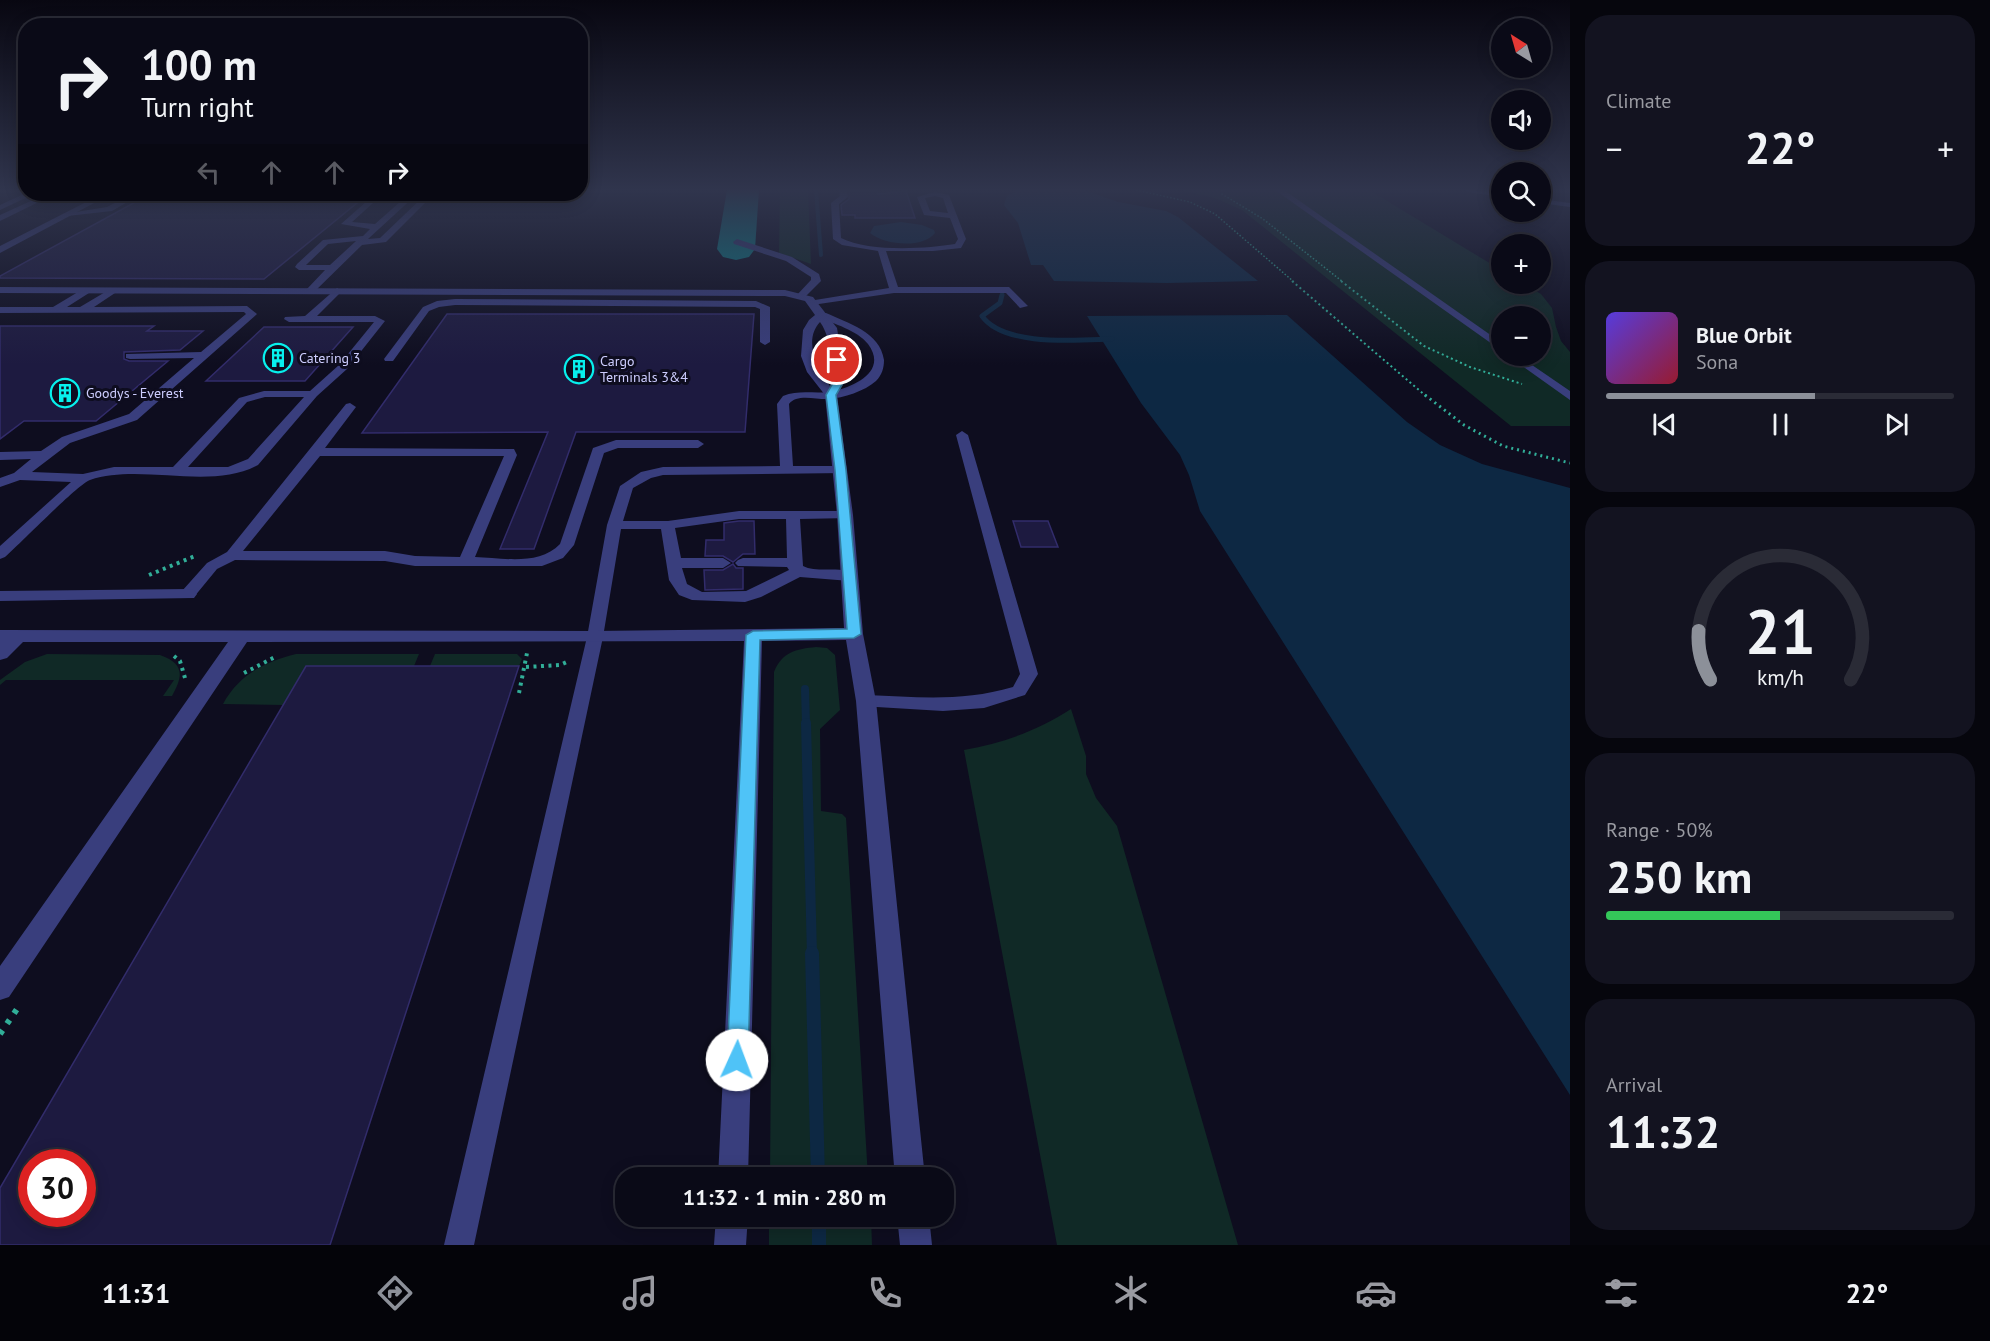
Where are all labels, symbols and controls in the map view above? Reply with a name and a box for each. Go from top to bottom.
north arrow [1491,18,1551,78]
map controls [1491,18,1551,366]
text: 100 m [141,37,257,92]
icon: right [42,42,120,120]
text: Climate [1606,88,1672,114]
text: Turn right [141,90,254,124]
button: sound [1491,90,1551,150]
text: 22° [1745,118,1815,176]
text: − [1606,127,1623,170]
text: + [1937,127,1954,170]
icon: left [192,156,225,189]
icon: ahead [255,156,288,189]
icon: ahead [318,156,351,189]
icon: right [381,156,414,189]
button: search [1491,162,1551,222]
button: + [1491,234,1551,294]
button: − [1491,306,1551,366]
text: Blue Orbit [1696,321,1792,349]
pin [811,334,862,385]
building icon: Catering 3 [262,342,294,374]
icon: arrive [820,343,853,376]
place label: Catering 3 [299,349,360,367]
text: Sona [1696,349,1738,375]
place label: Cargo Terminals 3&4 [600,352,688,386]
building icon: Cargo Terminals 3&4 [563,353,595,385]
building icon: Goodys - Everest [49,377,81,409]
place label: Goodys - Everest [86,384,184,402]
icon: previous [1648,408,1681,441]
icon: pause [1764,408,1797,441]
icon: next [1880,408,1913,441]
text: 21 [1745,590,1815,671]
text: km/h [1756,663,1803,691]
text: Range · 50% [1606,817,1713,843]
text: 250 km [1606,847,1752,905]
position arrow [705,1028,769,1092]
text: Arrival [1606,1072,1662,1098]
text: 11:32 [1606,1102,1720,1160]
speed limit sign: 30 [18,1149,96,1227]
text: 11:32 · 1 min · 280 m [683,1183,886,1211]
icon: directions [374,1272,416,1314]
icon: music [619,1272,661,1314]
icon: phone [864,1272,906,1314]
icon: climate [1110,1272,1152,1314]
icon: car [1355,1272,1397,1314]
icon: filters [1600,1272,1642,1314]
text: 11:31 [102,1276,170,1310]
text: 22° [1846,1276,1888,1310]

